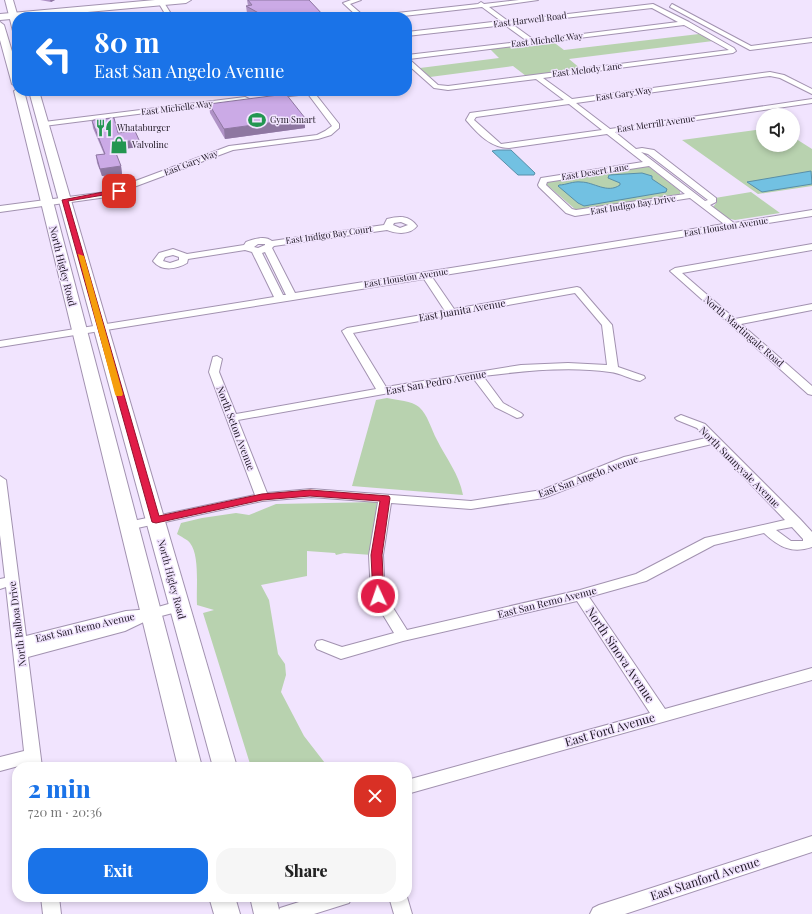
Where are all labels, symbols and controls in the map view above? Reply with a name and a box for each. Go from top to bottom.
street label: East Harwell Road [493,8,568,29]
text: 80 m [94,23,160,60]
icon: left [28,28,80,80]
street label: East Michelle Way [510,29,584,49]
text: East San Angelo Avenue [94,59,284,83]
street label: East Melody Lane [551,59,623,79]
street label: East Gary Way [595,83,653,103]
street label: East Michelle Way [140,97,214,117]
map controls [756,108,800,152]
button: sound [756,108,800,152]
sports icon: Gym Smart [247,110,267,130]
street label: East Merrill Avenue [616,112,696,134]
place label: Gym Smart [270,113,316,125]
restaurant icon: Whataburger [94,118,114,138]
place label: Whataburger [116,121,170,133]
shop icon: Valvoline [109,135,129,155]
place label: Valvoline [131,138,169,150]
street label: East Gary Way [162,146,220,178]
street label: East Desert Lane [560,160,630,182]
pin [102,174,136,208]
icon: arrive [108,180,130,202]
street label: East Indigo Bay Drive [589,191,677,217]
street label: East Houston Avenue [683,213,769,239]
street label: East Indigo Bay Court [285,222,374,246]
street label: North Higley Road [46,224,80,308]
street label: East Houston Avenue [363,264,449,290]
street label: North Martingale Road [701,292,787,370]
street label: East Juanita Avenue [418,295,506,325]
street label: East San Pedro Avenue [385,366,487,398]
street label: North Seton Avenue [213,384,259,472]
street label: North Sunnyvale Avenue [696,423,784,511]
street label: East San Angelo Avenue [536,451,640,501]
street label: North Higley Road [155,537,189,621]
position arrow [357,575,399,617]
street label: North Balboa Drive [5,581,29,667]
street label: East San Remo Avenue [496,583,598,621]
street label: North Sinova Avenue [583,604,659,705]
street label: East San Remo Avenue [34,609,136,645]
street label: East Ford Avenue [563,709,657,750]
text: 2 min [28,772,91,804]
button: close [354,775,396,817]
text: 720 m · 20:36 [28,803,102,820]
button: Exit [28,848,208,894]
button: Share [216,848,396,894]
street label: East Stanford Avenue [648,853,761,903]

